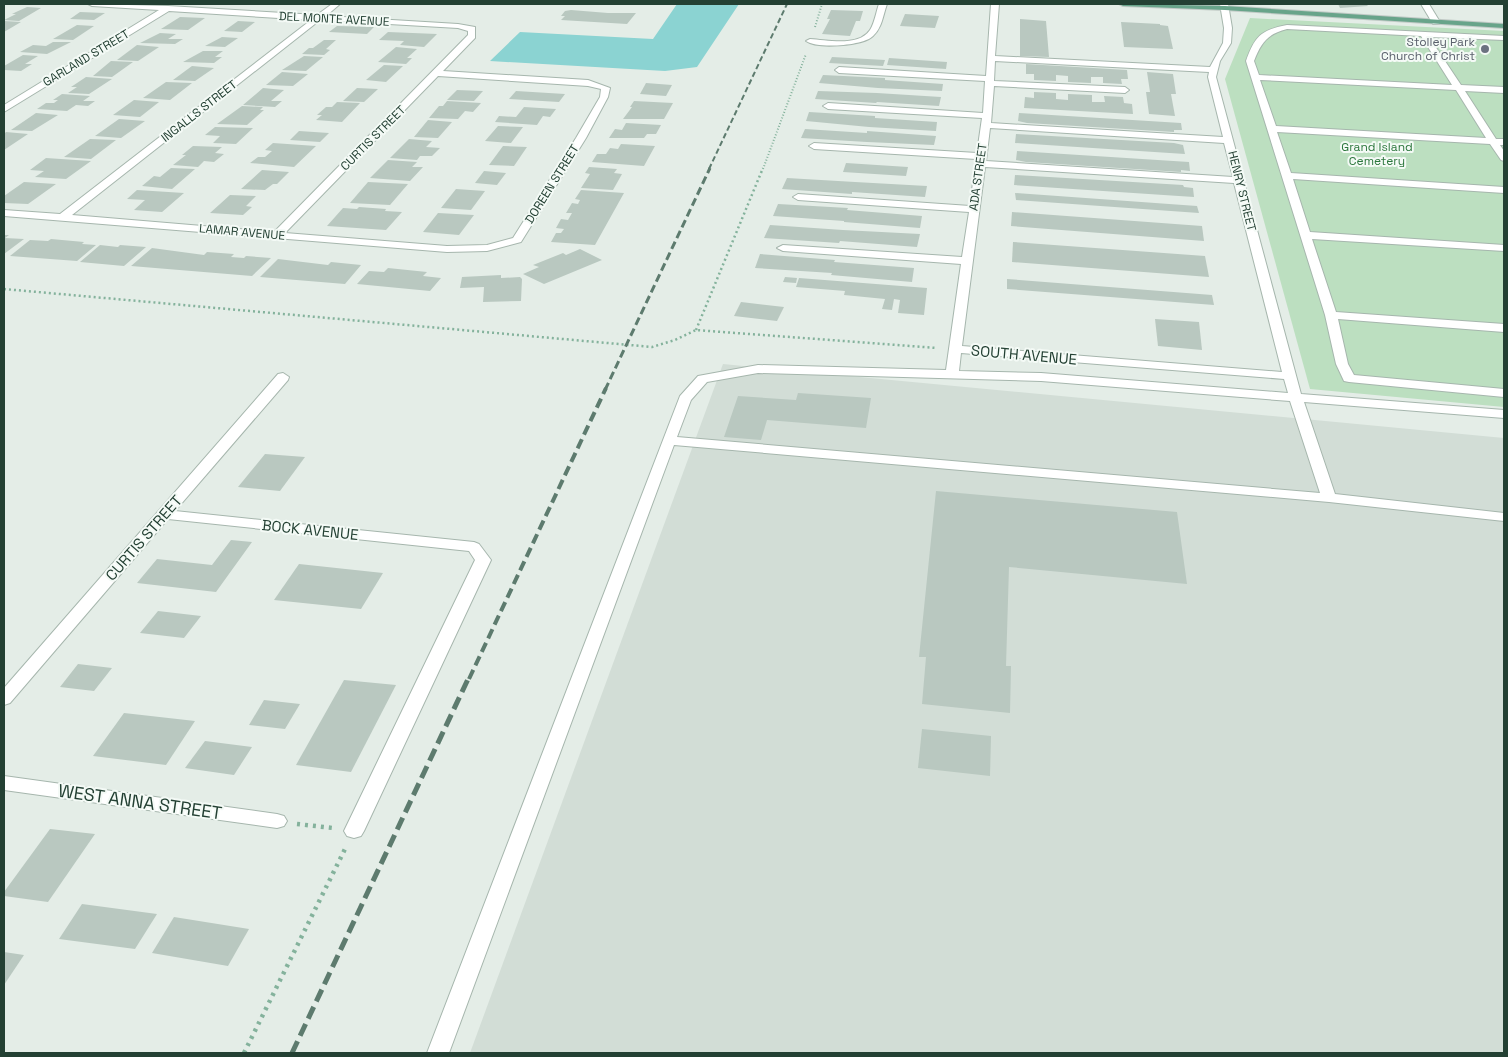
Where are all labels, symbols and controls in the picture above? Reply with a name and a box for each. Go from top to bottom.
street label: DEL MONTE AVENUE [278,8,390,30]
street label: GARLAND STREET [40,26,132,90]
place label: Stolley Park Church of Christ [1381,34,1476,64]
marker: Stolley Park Church of Christ [1479,43,1491,55]
street label: INGALLS STREET [158,76,240,146]
street label: CURTIS STREET [337,102,409,174]
park label: Grand Island Cemetery [1341,139,1413,169]
street label: DOREEN STREET [521,141,583,227]
street label: ADA STREET [965,142,991,212]
street label: HENRY STREET [1224,149,1260,233]
street label: LAMAR AVENUE [198,220,286,244]
street label: SOUTH AVENUE [970,340,1078,369]
street label: CURTIS STREET [101,491,186,584]
street label: BOCK AVENUE [261,515,359,544]
street label: WEST ANNA STREET [57,779,224,824]

